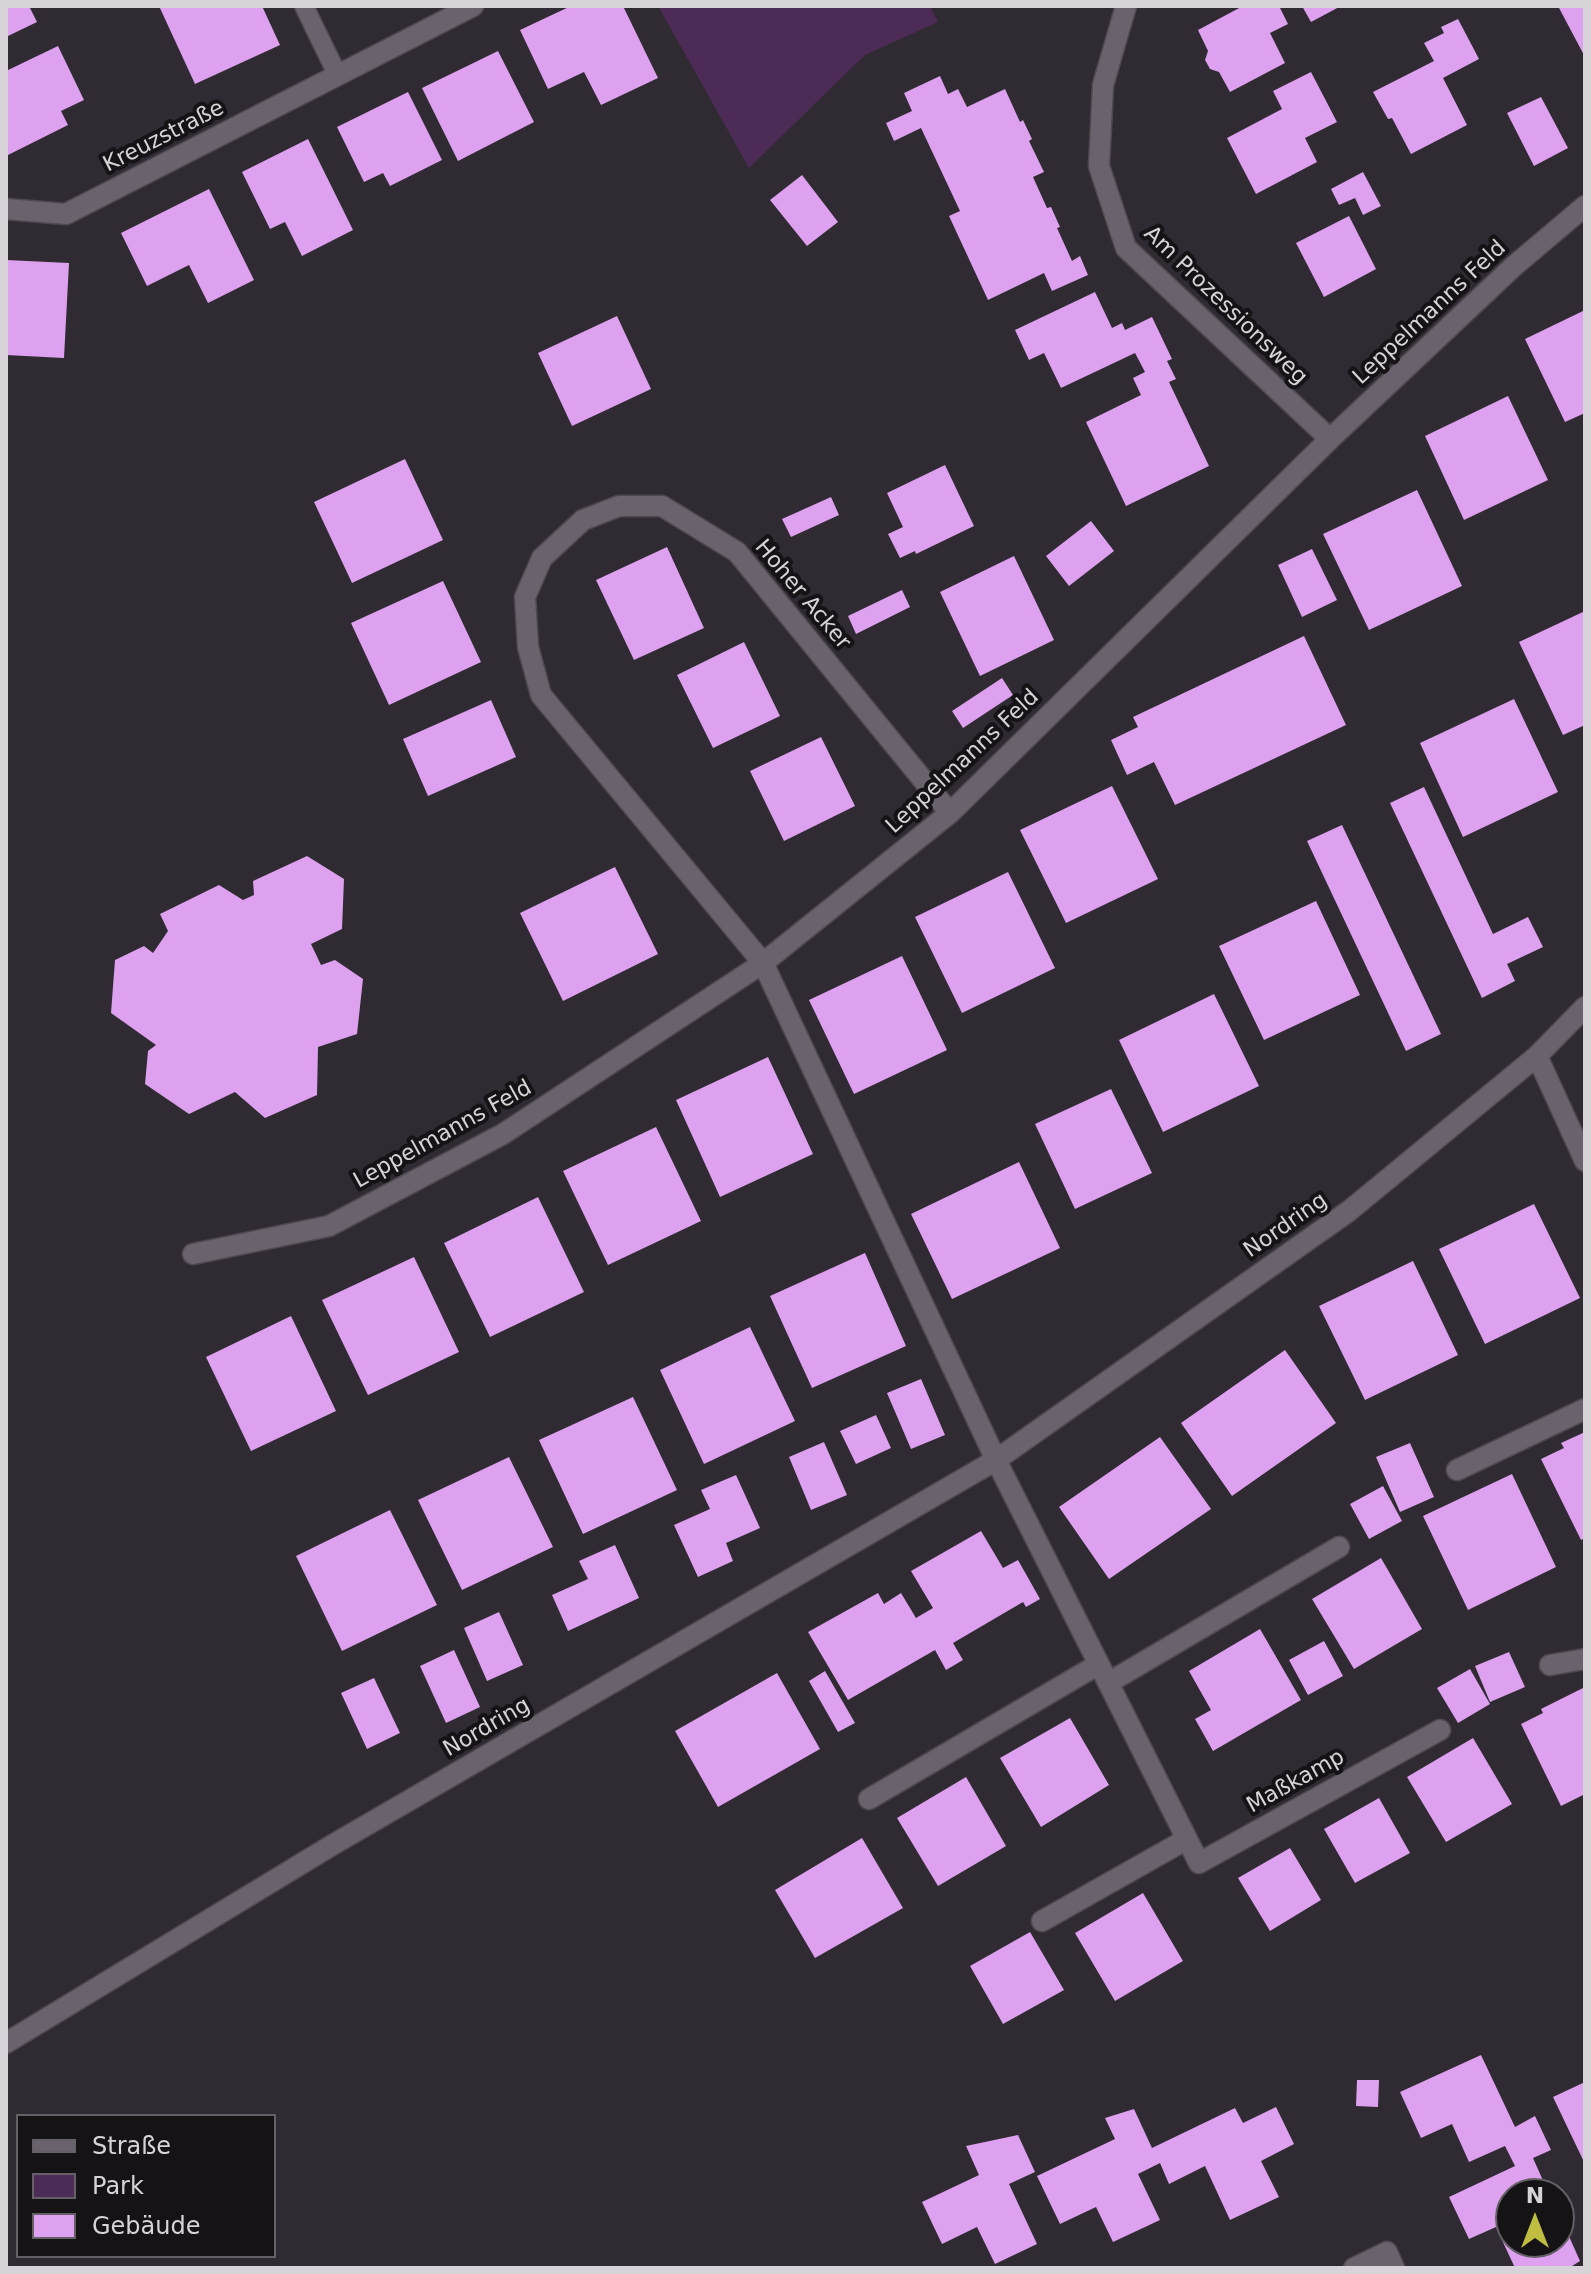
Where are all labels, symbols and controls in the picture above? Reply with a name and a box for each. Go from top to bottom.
street label: Kreuzstraße [99,95,229,179]
street label: Am Prozessionsweg [1138,221,1312,391]
street label: Leppelmanns Feld [1348,235,1512,391]
street label: Hoher Acker [749,535,855,655]
street label: Leppelmanns Feld [881,684,1045,840]
street label: Leppelmanns Feld [349,1075,537,1195]
street label: Nordring [1239,1188,1333,1264]
street label: Nordring [439,1693,535,1763]
street label: Maßkamp [1243,1744,1349,1820]
legend [16,2114,276,2258]
text: Straße [92,2132,171,2160]
text: Park [92,2172,144,2200]
north arrow [1495,2178,1575,2258]
text: N [1526,2183,1544,2208]
text: Gebäude [92,2212,201,2240]

